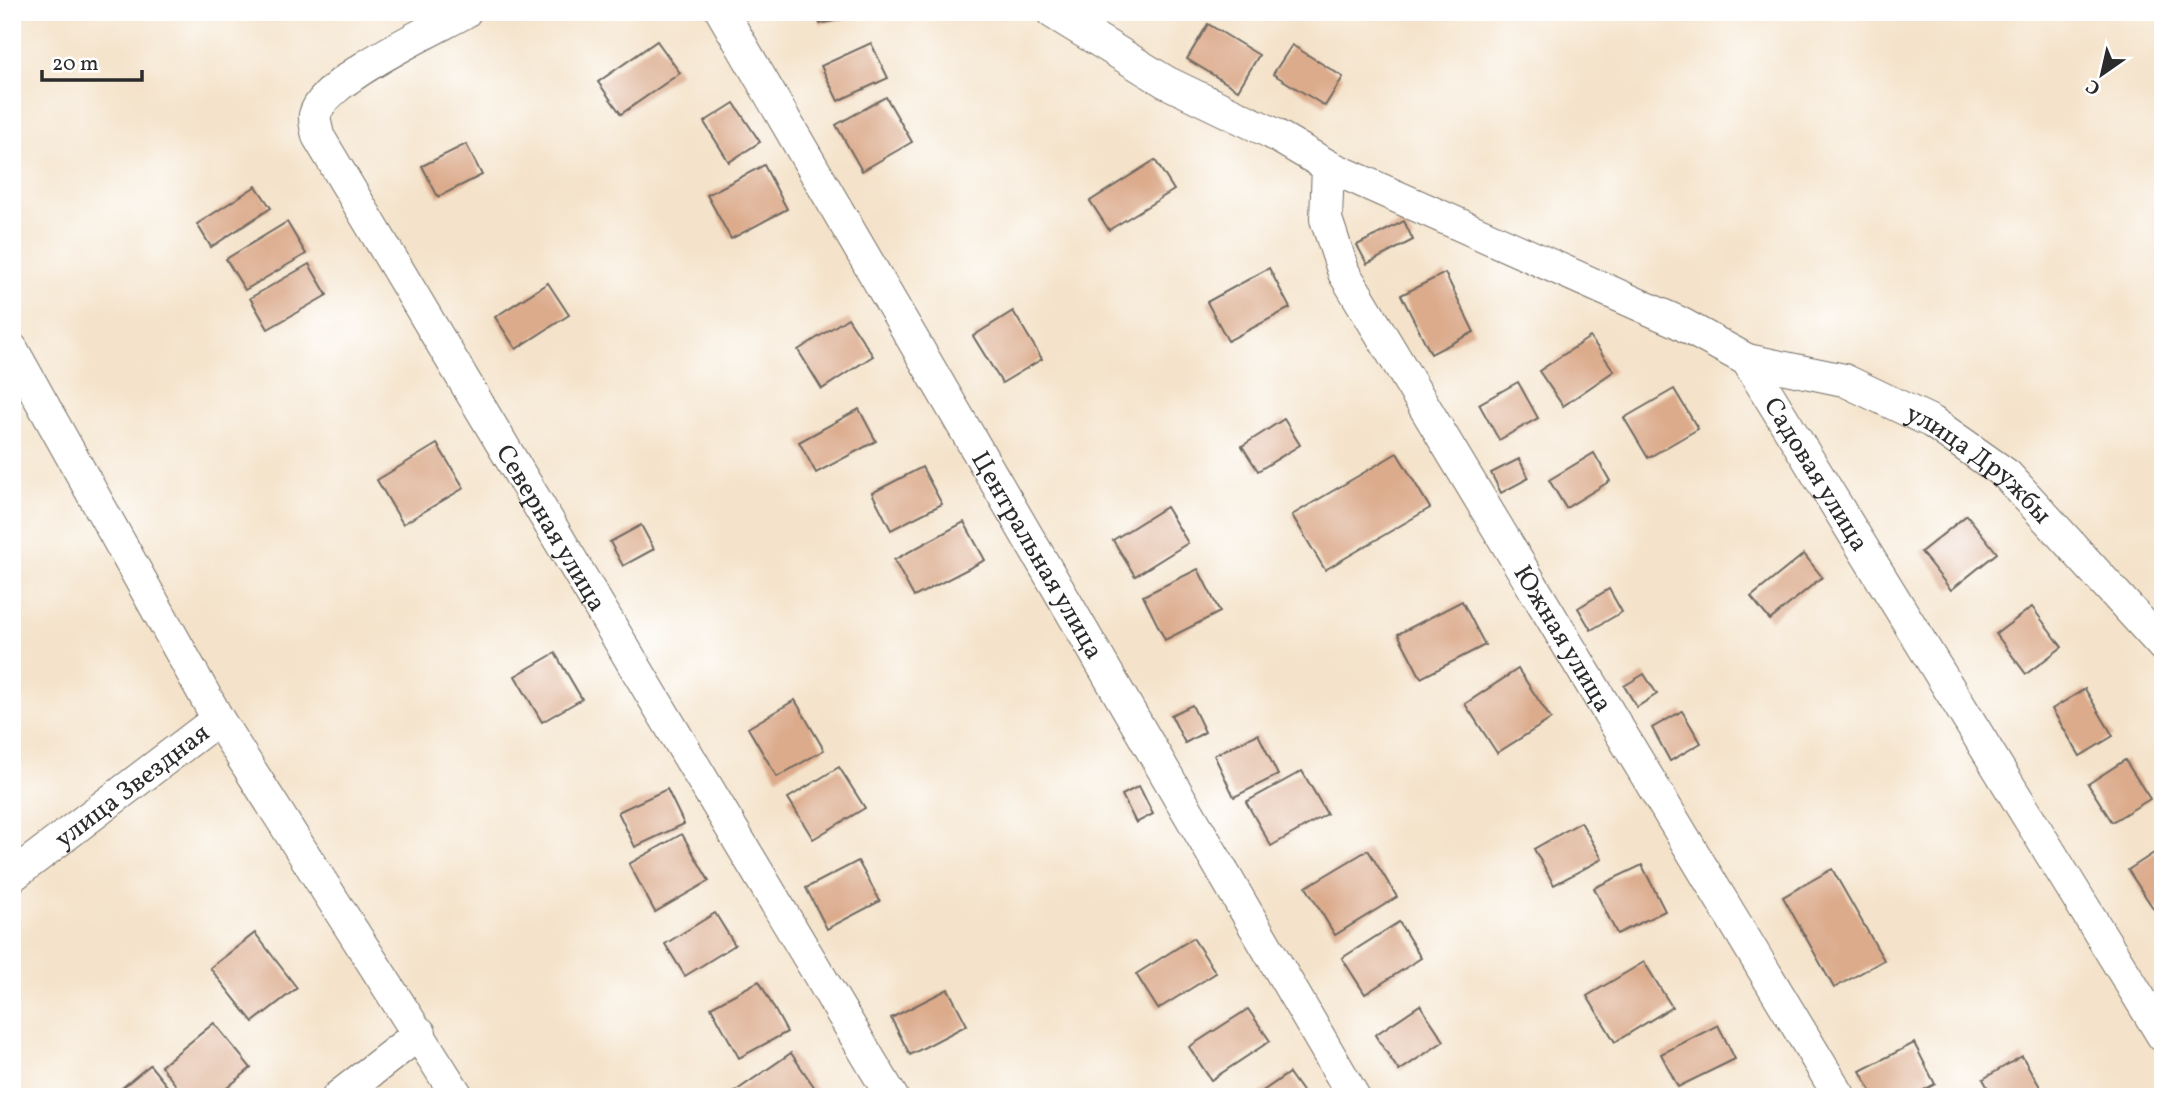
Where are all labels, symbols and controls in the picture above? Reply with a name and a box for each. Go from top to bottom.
scale bar [42,38,142,82]
north arrow [2066,38,2136,108]
text: 20 m [52,50,98,79]
text: С [2081,72,2106,101]
street label: Садовая улица [1754,391,1877,559]
street label: улица Дружбы [1899,396,2059,533]
street label: Северная улица [486,438,614,619]
street label: Центральная улица [962,445,1111,666]
street label: Южная улица [1504,559,1620,720]
street label: улица Звездная [48,716,218,857]

